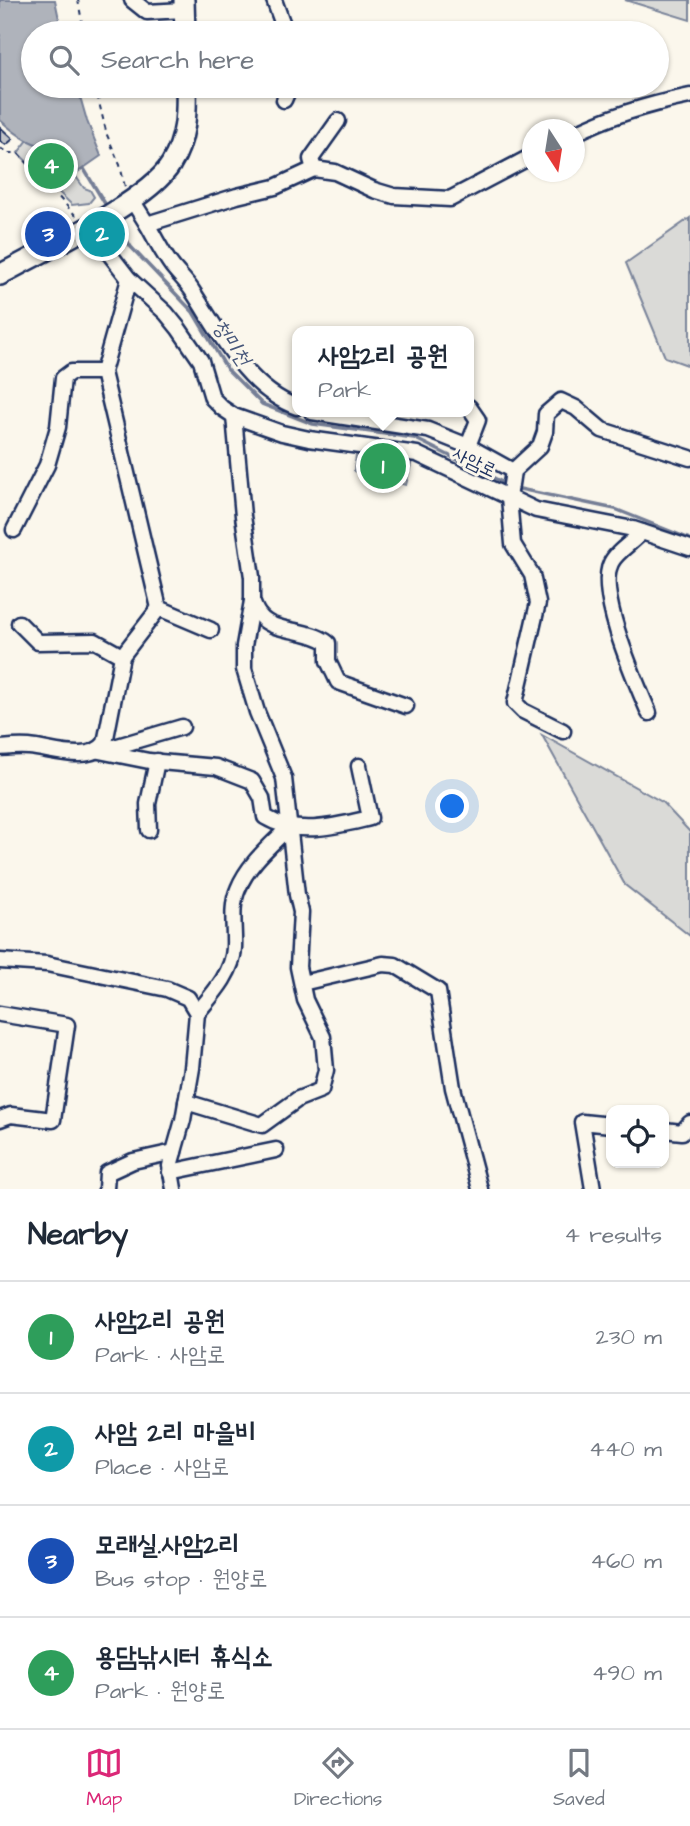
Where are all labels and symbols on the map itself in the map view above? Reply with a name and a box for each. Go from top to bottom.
north arrow [522,119,585,182]
pin: 4 [28,140,74,192]
pin: 3 [25,208,71,260]
pin: 2 [79,208,125,260]
water label: 청미천 [205,313,259,373]
pin: 1 [360,440,406,492]
street label: 사암로 [448,440,501,485]
your location [435,789,469,823]

